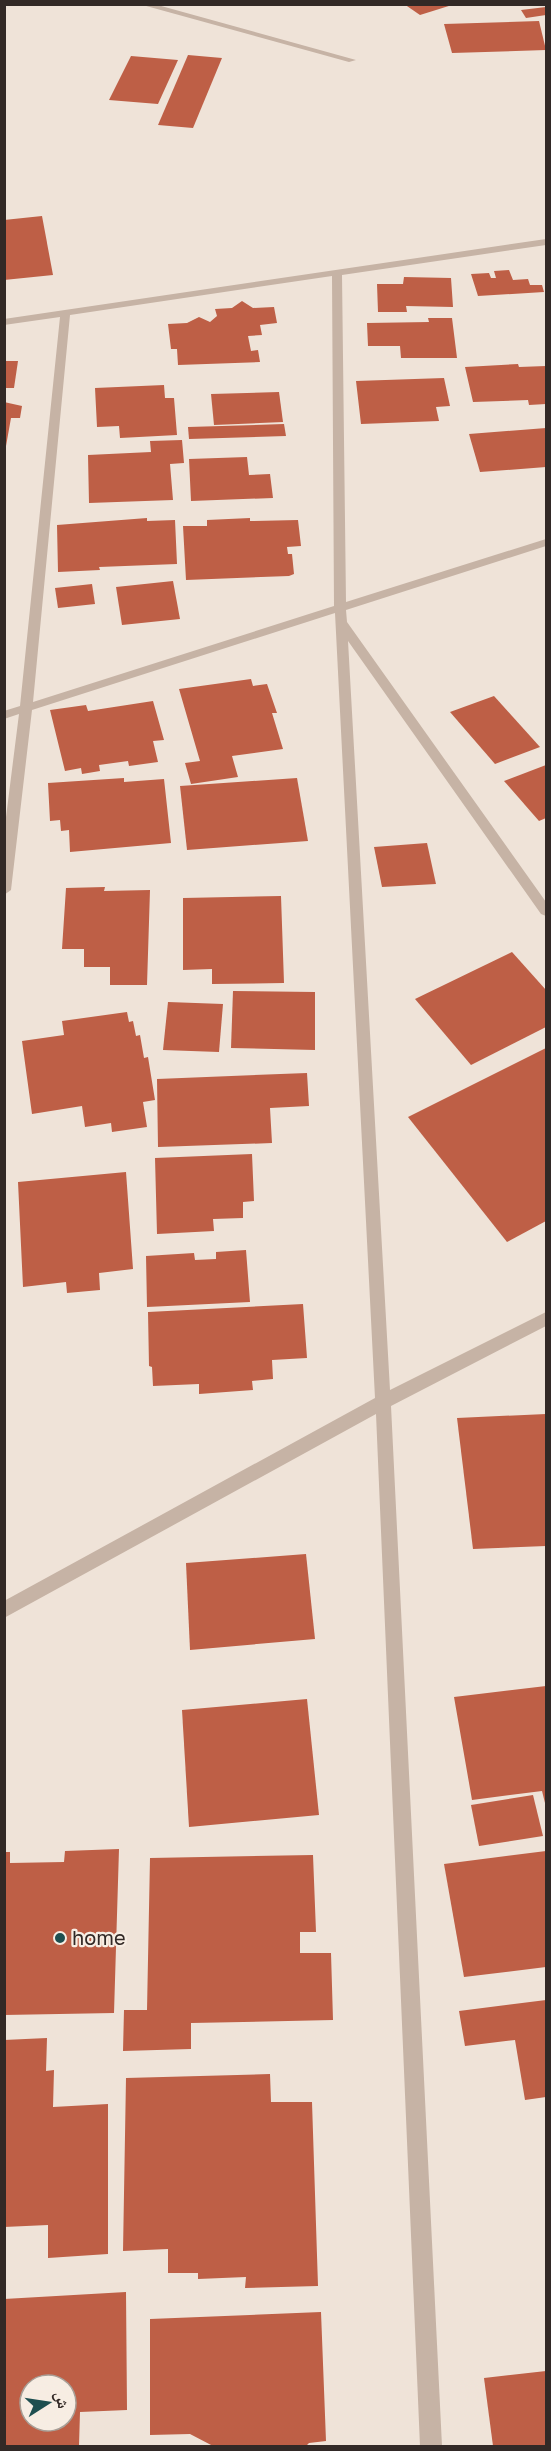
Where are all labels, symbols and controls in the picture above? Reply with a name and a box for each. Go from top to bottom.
place label: home [72,1925,126,1949]
marker: home [53,1931,67,1945]
north arrow [18,2373,78,2433]
text: ش [51,2389,74,2410]

